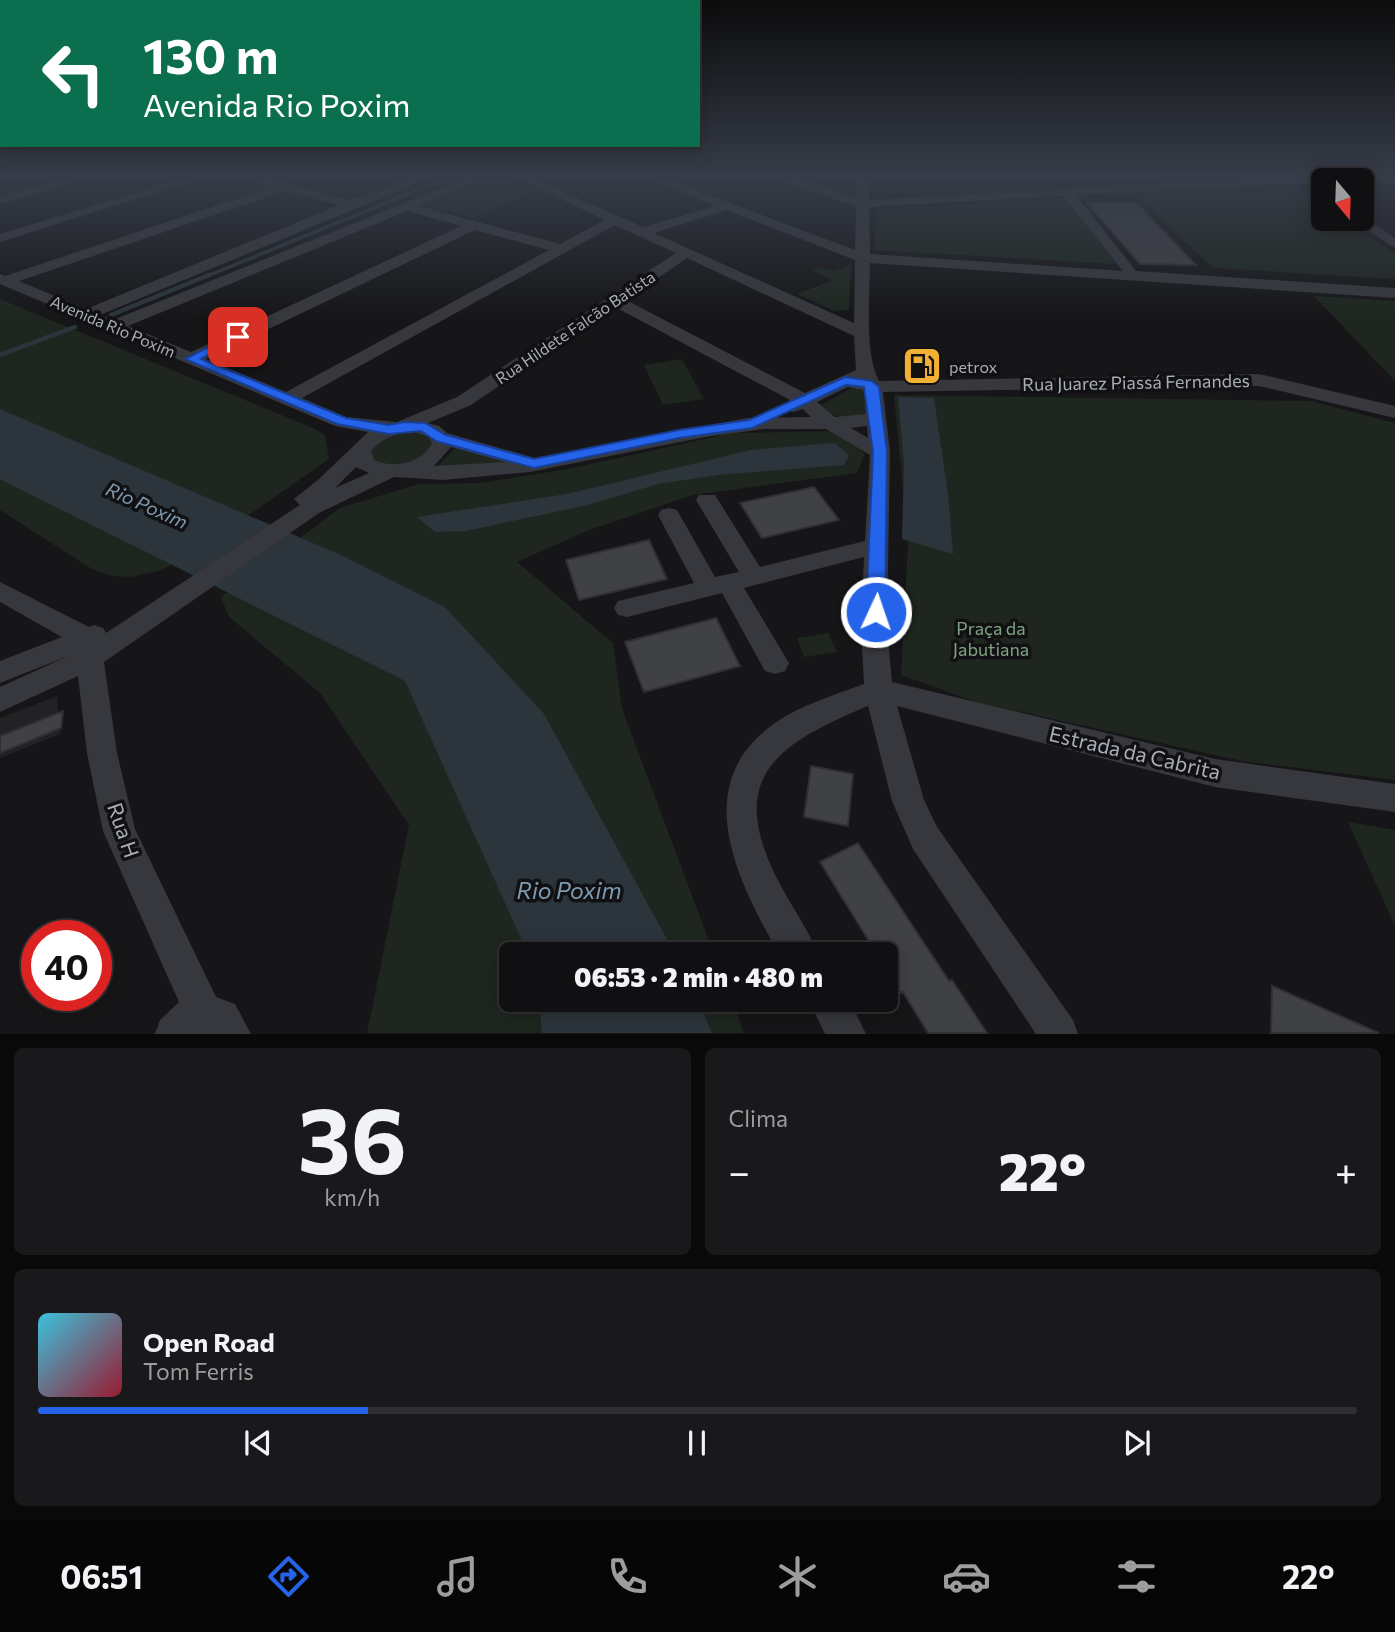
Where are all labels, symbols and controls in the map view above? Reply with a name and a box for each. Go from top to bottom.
text: 130 m [143,24,278,84]
icon: left [28,28,119,119]
text: Avenida Rio Poxim [143,84,411,124]
north arrow [1311,168,1374,231]
map controls [1311,168,1374,231]
street label: Rua Hildete Falcão Batista [492,266,658,388]
street label: Avenida Rio Poxim [48,291,178,361]
pin [208,307,268,367]
icon: arrive [219,318,257,356]
fuel station icon: petrox [901,345,943,387]
place label: petrox [949,357,998,376]
street label: Rua Juarez Piassá Fernandes [1022,369,1250,395]
water label: Rio Poxim [103,477,191,533]
position arrow [839,575,913,649]
park label: Praça da Jabutiana [953,617,1029,660]
street label: Estrada da Cabrita [1047,720,1223,784]
street label: Rua H [103,799,145,861]
water label: Rio Poxim [516,876,622,904]
speed limit sign: 40 [21,920,112,1011]
text: 06:53 · 2 min · 480 m [574,961,823,992]
text: 36 [298,1081,407,1193]
text: Clima [729,1104,788,1132]
text: 22° [999,1138,1086,1202]
text: − [729,1147,750,1194]
text: + [1335,1147,1357,1194]
text: km/h [324,1183,380,1211]
text: Open Road [143,1326,275,1357]
text: Tom Ferris [143,1357,254,1385]
icon: previous [239,1424,277,1462]
icon: pause [678,1424,716,1462]
icon: next [1118,1424,1156,1462]
icon: directions [264,1552,313,1601]
icon: music [433,1552,482,1601]
icon: phone [603,1552,652,1601]
icon: climate [773,1552,822,1601]
icon: car [942,1552,991,1601]
icon: filters [1112,1552,1161,1601]
text: 06:51 [60,1556,143,1596]
text: 22° [1282,1556,1335,1596]

